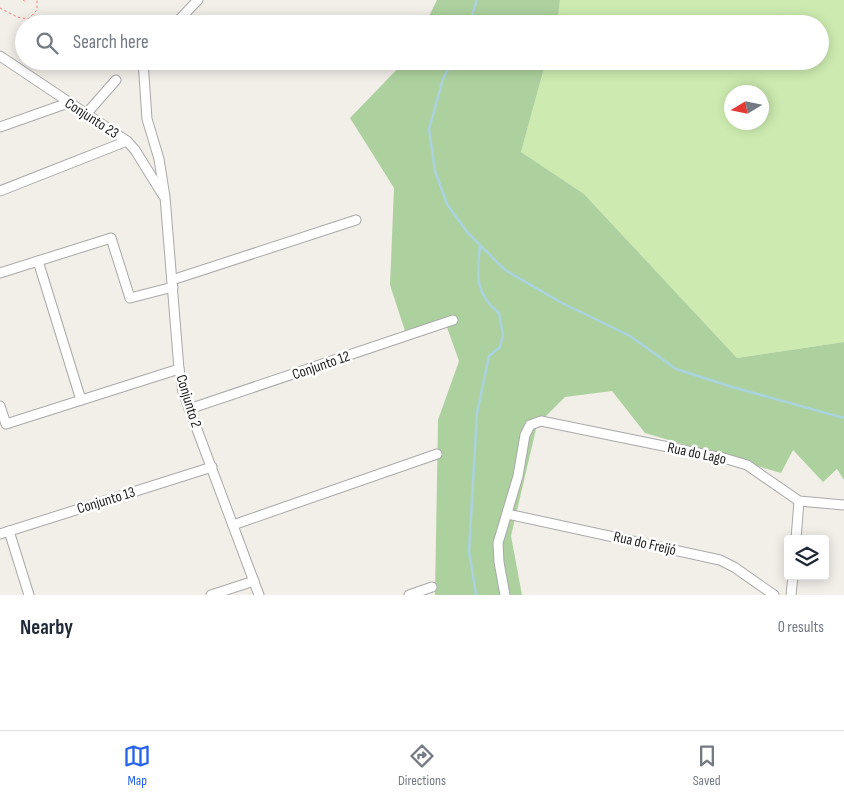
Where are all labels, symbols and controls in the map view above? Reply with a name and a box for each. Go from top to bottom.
search box [15,15,829,70]
icon: search [33,29,61,57]
text: Search here [73,31,149,54]
north arrow [724,85,769,130]
street label: Conjunto 23 [61,94,122,143]
street label: Conjunto 12 [290,347,353,384]
street label: Conjunto 2 [171,372,206,430]
street label: Rua do Lago [666,438,728,469]
street label: Conjunto 13 [75,483,138,518]
street label: Rua do Freijó [612,527,678,560]
map controls [784,535,829,580]
button: layers [784,535,829,580]
text: Nearby [20,615,73,640]
text: 0 results [778,618,824,637]
tab: Map [123,742,151,789]
tab: Directions [398,742,446,789]
tab: Saved [693,742,721,789]

